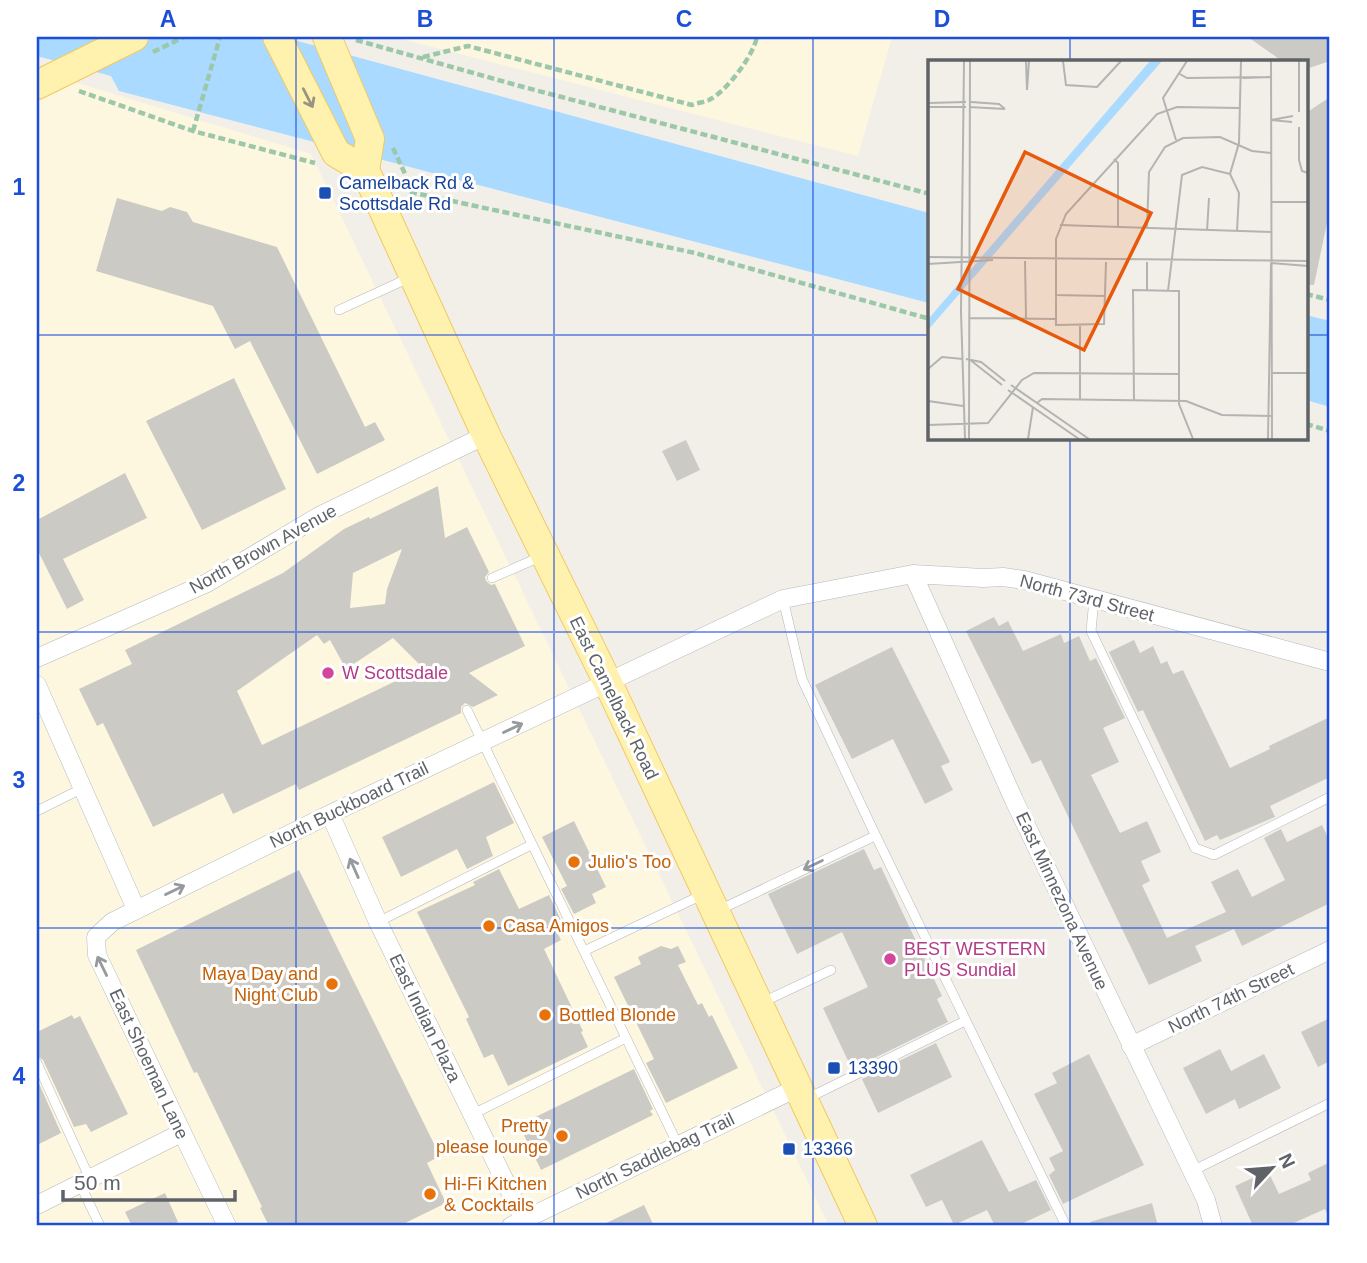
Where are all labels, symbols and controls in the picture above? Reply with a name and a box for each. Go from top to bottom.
text: A [160,6,176,32]
text: B [417,6,433,32]
text: C [676,6,692,32]
text: D [934,6,950,32]
text: E [1191,6,1207,32]
inset map [928,60,1308,439]
one-way arrow [301,87,315,108]
place label: Camelback Rd & Scottsdale Rd [339,173,474,214]
text: 1 [13,174,26,200]
marker: Camelback Rd & Scottsdale Rd [317,185,333,201]
text: 2 [13,470,25,496]
street label: North Brown Avenue [186,500,340,598]
street label: North 73rd Street [1018,570,1156,626]
street label: East Camelback Road [566,613,662,783]
place label: W Scottsdale [342,663,448,683]
marker: W Scottsdale [320,665,336,681]
one-way arrow [502,720,523,733]
street label: North Buckboard Trail [266,758,432,852]
text: 3 [13,767,25,793]
street label: East Minnezona Avenue [1012,809,1112,993]
place label: Julio's Too [588,852,671,872]
marker: Julio's Too [566,854,582,870]
one-way arrow [347,858,360,879]
one-way arrow [803,859,824,872]
one-way arrow [164,883,185,896]
place label: Casa Amigos [503,916,609,936]
marker: Casa Amigos [481,918,497,934]
place label: BEST WESTERN PLUS Sundial [904,939,1046,980]
street label: East Indian Plaza [385,951,465,1086]
marker: BEST WESTERN PLUS Sundial [882,951,898,967]
one-way arrow [95,956,109,977]
street label: North 74th Street [1165,959,1297,1037]
place label: Maya Day and Night Club [202,964,318,1005]
marker: Maya Day and Night Club [324,976,340,992]
street label: East Shoeman Lane [105,986,193,1142]
place label: Bottled Blonde [559,1005,676,1025]
marker: Bottled Blonde [537,1007,553,1023]
place label: 13390 [848,1058,898,1078]
marker: 13390 [826,1060,842,1076]
text: 4 [13,1063,26,1089]
street label: North Saddlebag Trail [572,1109,738,1203]
place label: Pretty please lounge [436,1116,548,1157]
marker: Pretty please lounge [554,1128,570,1144]
north arrow [1238,1134,1308,1204]
place label: 13366 [803,1139,853,1159]
marker: 13366 [781,1141,797,1157]
text: N [1274,1150,1299,1172]
scale bar [63,1158,234,1202]
text: 50 m [74,1171,121,1194]
place label: Hi-Fi Kitchen & Cocktails [444,1174,547,1215]
marker: Hi-Fi Kitchen & Cocktails [422,1186,438,1202]

